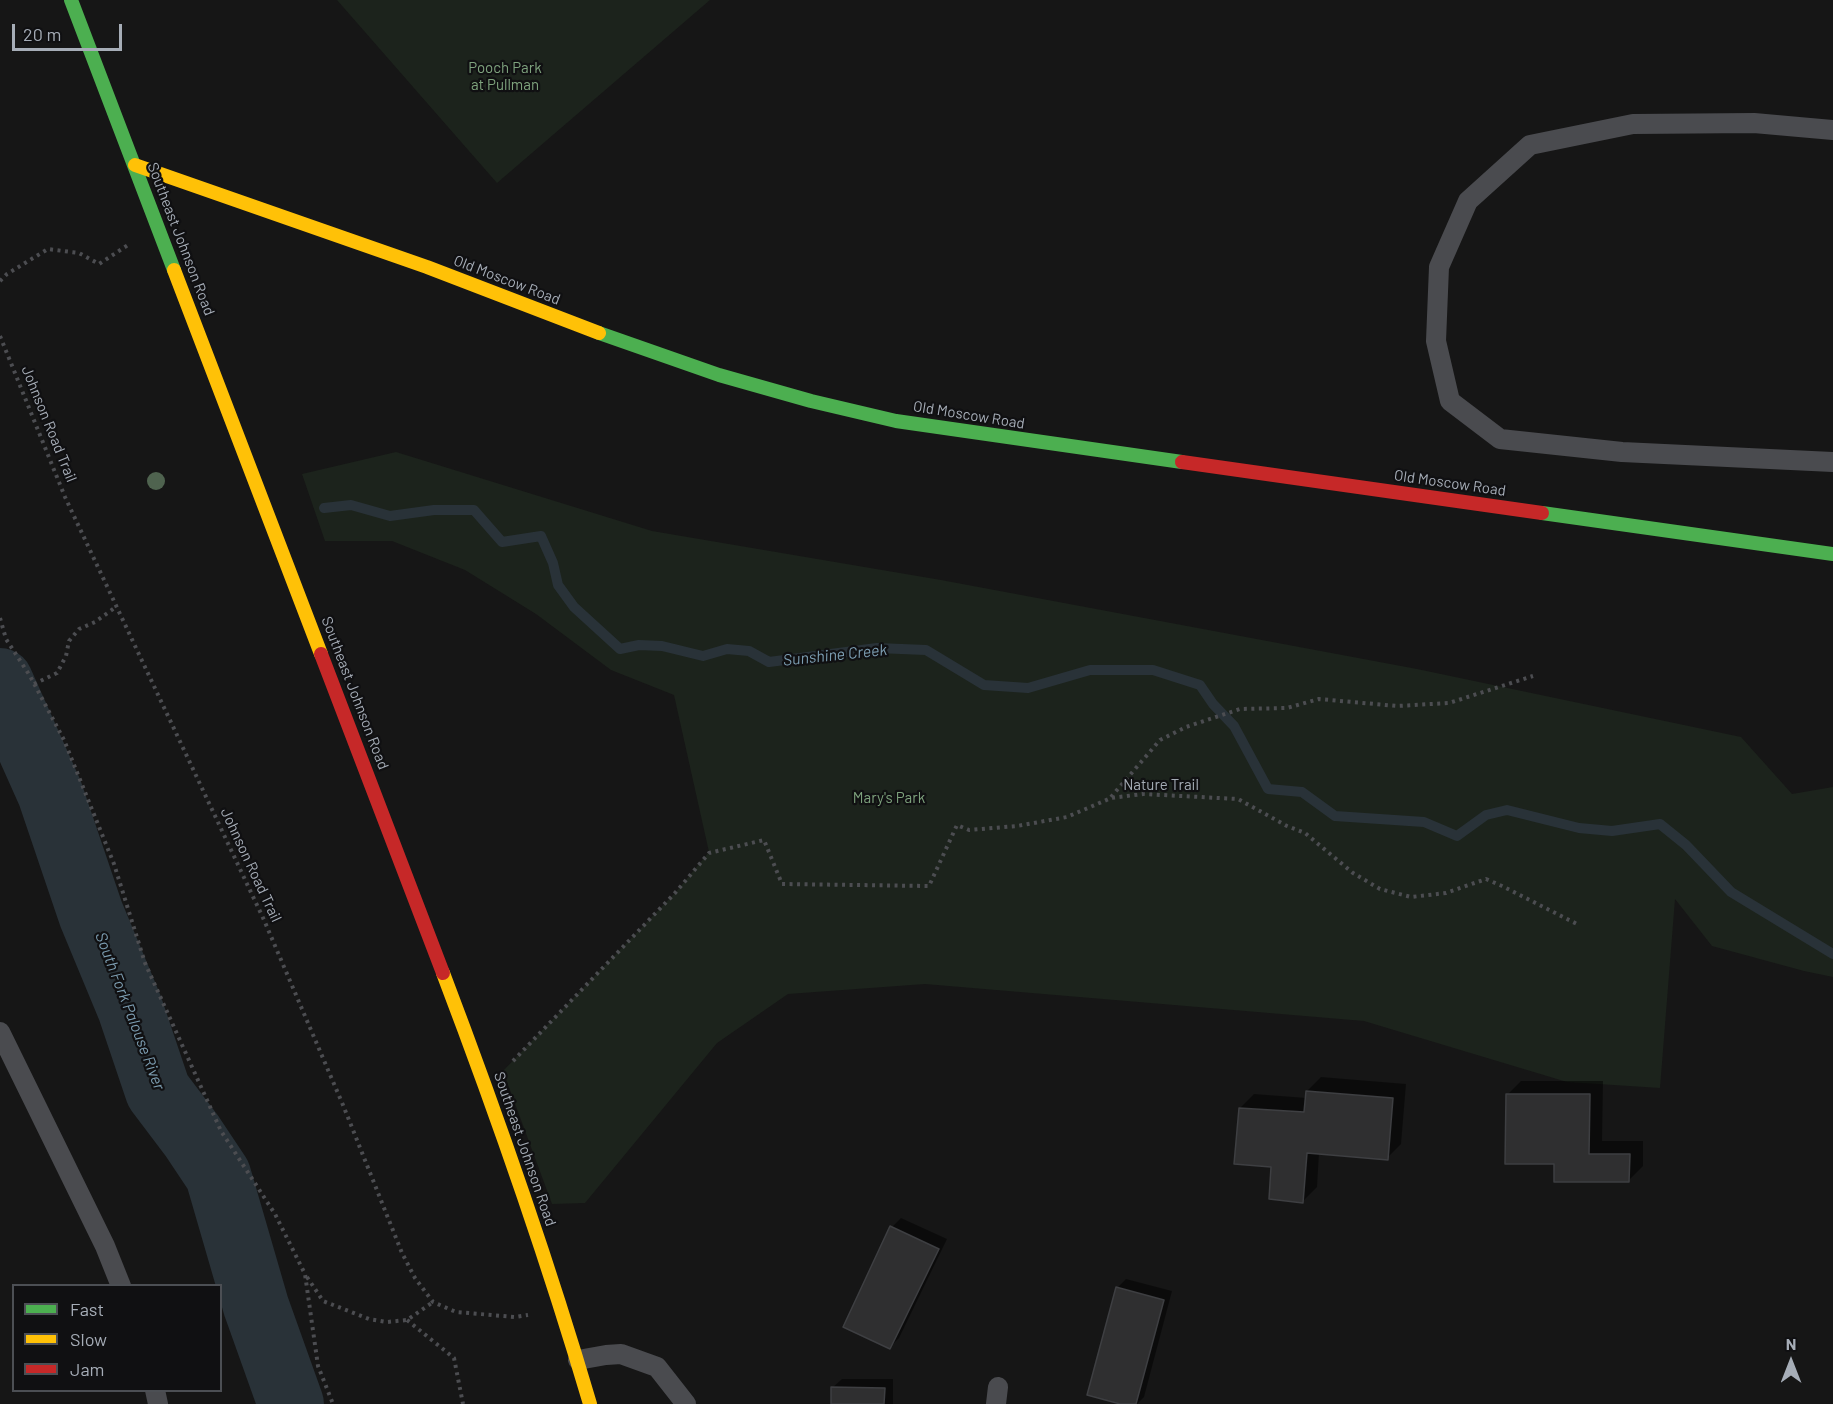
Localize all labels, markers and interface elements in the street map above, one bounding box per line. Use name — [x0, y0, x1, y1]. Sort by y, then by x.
scale bar — [15, 12, 124, 50]
text: 20 m — [23, 23, 61, 45]
park label: Pooch Park at Pullman — [468, 59, 542, 94]
street label: Southeast Johnson Road — [144, 160, 218, 318]
street label: Old Moscow Road — [451, 251, 563, 309]
street label: Johnson Road Trail — [17, 363, 81, 485]
street label: Old Moscow Road — [912, 397, 1026, 433]
street label: Old Moscow Road — [1393, 466, 1507, 500]
street label: Southeast Johnson Road — [318, 614, 392, 772]
water label: Sunshine Creek — [782, 640, 888, 670]
street label: Nature Trail — [1123, 776, 1199, 794]
park label: Mary's Park — [853, 789, 925, 807]
street label: Johnson Road Trail — [217, 805, 285, 925]
water label: South Fork Palouse River — [91, 929, 169, 1093]
street label: Southeast Johnson Road — [490, 1069, 560, 1229]
legend — [12, 1284, 222, 1392]
text: Fast — [70, 1298, 104, 1320]
text: Slow — [70, 1328, 107, 1350]
north arrow — [1761, 1332, 1821, 1392]
text: N — [1786, 1334, 1796, 1353]
text: Jam — [70, 1358, 104, 1380]

